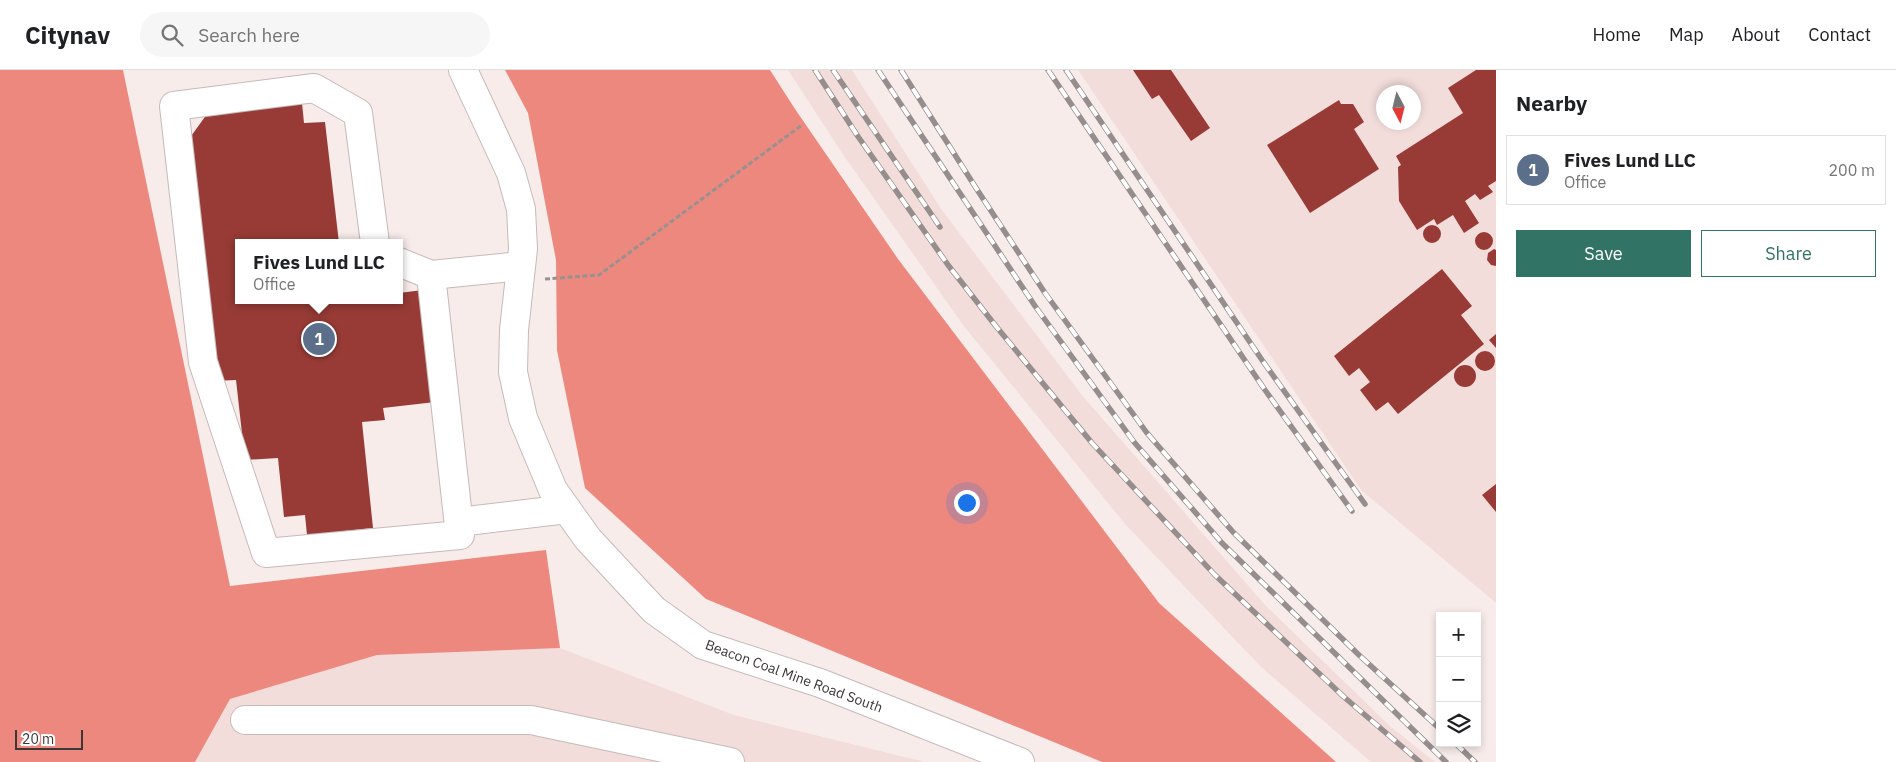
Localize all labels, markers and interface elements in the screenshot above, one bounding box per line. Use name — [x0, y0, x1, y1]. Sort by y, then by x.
search box — [140, 12, 490, 57]
text: Citynav — [25, 19, 110, 51]
icon: search — [158, 21, 186, 49]
text: Search here — [198, 23, 300, 47]
text: Home — [1593, 23, 1641, 46]
text: Map — [1669, 23, 1704, 46]
text: About — [1732, 23, 1780, 46]
text: Contact — [1808, 23, 1871, 46]
north arrow — [1376, 85, 1421, 130]
text: Nearby — [1516, 89, 1587, 117]
text: Fives Lund LLC — [1564, 148, 1696, 172]
text: 1 — [1528, 160, 1538, 180]
text: 200 m — [1828, 160, 1875, 180]
text: Office — [1564, 172, 1606, 192]
button: Save — [1516, 230, 1691, 277]
button: Share — [1701, 230, 1876, 277]
popup — [235, 239, 403, 304]
text: Fives Lund LLC — [253, 250, 385, 274]
text: Office — [253, 274, 295, 294]
pin: 1 — [303, 320, 335, 358]
your location — [954, 490, 980, 516]
map controls — [1436, 612, 1481, 747]
button: + — [1436, 612, 1481, 657]
street label: Beacon Coal Mine Road South — [703, 635, 885, 717]
button: − — [1436, 657, 1481, 702]
button: layers — [1436, 702, 1481, 747]
scale bar — [15, 727, 82, 750]
text: 20 m — [22, 730, 54, 748]

